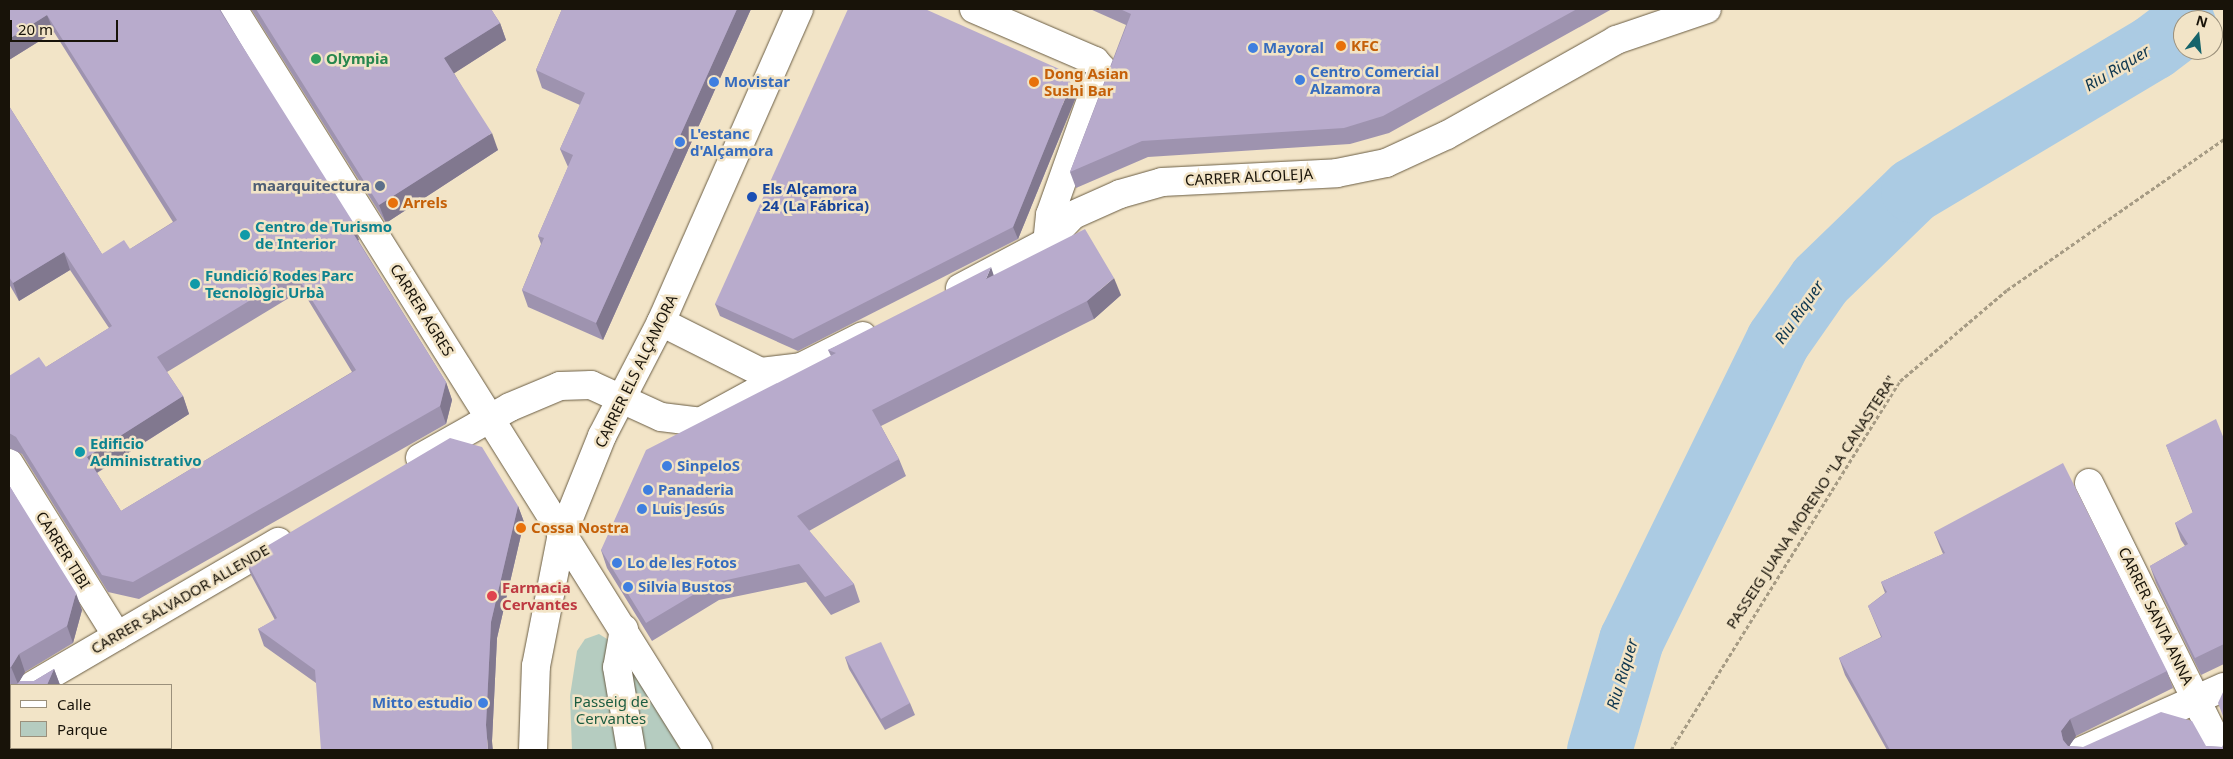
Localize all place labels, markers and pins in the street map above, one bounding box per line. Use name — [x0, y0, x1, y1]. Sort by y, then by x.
place label: KFC — [1351, 37, 1379, 55]
place label: Mayoral — [1263, 39, 1324, 57]
marker: KFC — [1335, 40, 1347, 52]
marker: Mayoral — [1247, 42, 1259, 54]
place label: Olympia — [326, 50, 388, 68]
marker: Olympia — [310, 53, 322, 65]
place label: Centro Comercial Alzamora — [1310, 62, 1439, 97]
place label: Dong Asian Sushi Bar — [1044, 64, 1129, 99]
place label: Movistar — [724, 73, 790, 91]
marker: Centro Comercial Alzamora — [1294, 74, 1306, 86]
marker: Movistar — [708, 76, 720, 88]
marker: Dong Asian Sushi Bar — [1028, 76, 1040, 88]
place label: L'estanc d'Alçamora — [690, 124, 773, 159]
marker: L'estanc d'Alçamora — [674, 136, 686, 148]
place label: maarquitectura — [252, 177, 370, 195]
place label: Els Alçamora 24 (La Fábrica) — [762, 179, 869, 214]
marker: maarquitectura — [374, 180, 386, 192]
marker: Els Alçamora 24 (La Fábrica) — [746, 191, 758, 203]
place label: Arrels — [403, 194, 447, 212]
marker: Arrels — [387, 197, 399, 209]
place label: Centro de Turismo de Interior — [255, 217, 392, 252]
marker: Centro de Turismo de Interior — [239, 229, 251, 241]
place label: Fundició Rodes Parc Tecnològic Urbà — [205, 266, 354, 301]
marker: Fundició Rodes Parc Tecnològic Urbà — [189, 278, 201, 290]
place label: Edificio Administrativo — [90, 434, 202, 469]
marker: Edificio Administrativo — [74, 446, 86, 458]
place label: SinpeloS — [677, 457, 740, 475]
marker: SinpeloS — [661, 460, 673, 472]
place label: Panaderia — [658, 481, 734, 499]
marker: Panaderia — [642, 484, 654, 496]
place label: Luis Jesús — [652, 500, 725, 518]
marker: Luis Jesús — [636, 503, 648, 515]
place label: Cossa Nostra — [531, 519, 629, 537]
marker: Cossa Nostra — [515, 522, 527, 534]
place label: Lo de les Fotos — [627, 554, 737, 572]
marker: Lo de les Fotos — [611, 557, 623, 569]
place label: Farmacia Cervantes — [502, 578, 578, 613]
place label: Silvia Bustos — [638, 578, 732, 596]
marker: Silvia Bustos — [622, 581, 634, 593]
marker: Farmacia Cervantes — [486, 590, 498, 602]
place label: Mitto estudio — [372, 694, 473, 712]
marker: Mitto estudio — [477, 697, 489, 709]

